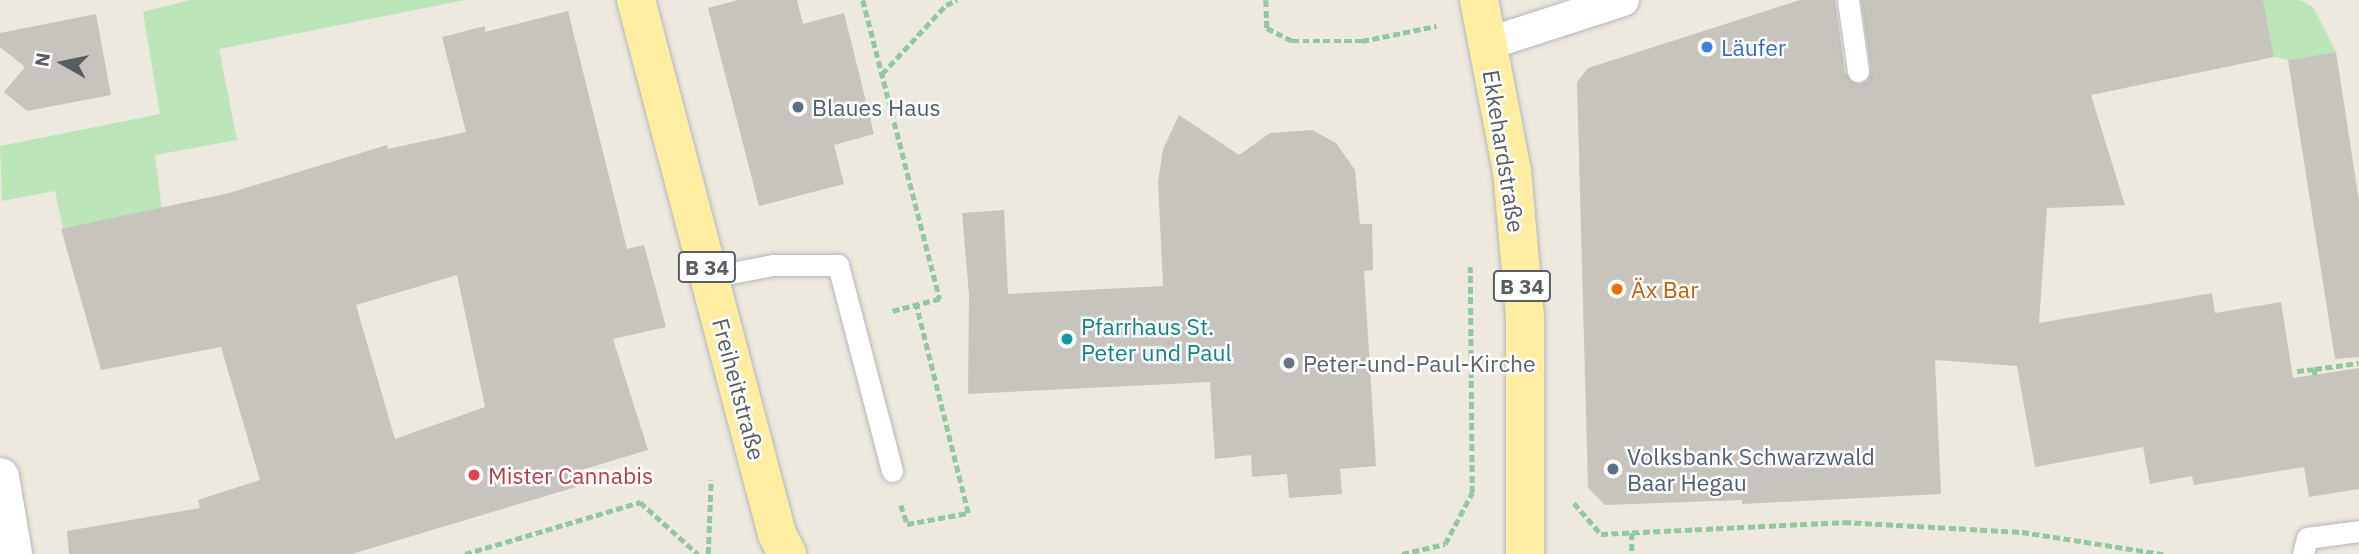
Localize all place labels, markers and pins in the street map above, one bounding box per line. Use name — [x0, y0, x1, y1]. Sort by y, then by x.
place label: Läufer — [1721, 33, 1786, 61]
marker: Läufer — [1699, 39, 1715, 55]
place label: Blaues Haus — [812, 93, 941, 121]
marker: Blaues Haus — [790, 99, 806, 115]
place label: Äx Bar — [1631, 275, 1699, 303]
marker: Äx Bar — [1609, 281, 1625, 297]
place label: Pfarrhaus St. Peter und Paul — [1081, 312, 1232, 366]
marker: Pfarrhaus St. Peter und Paul — [1059, 331, 1075, 347]
place label: Peter-und-Paul-Kirche — [1303, 349, 1536, 377]
marker: Peter-und-Paul-Kirche — [1281, 355, 1297, 371]
place label: Volksbank Schwarzwald Baar Hegau — [1627, 442, 1875, 496]
place label: Mister Cannabis — [488, 461, 653, 489]
marker: Volksbank Schwarzwald Baar Hegau — [1605, 461, 1621, 477]
marker: Mister Cannabis — [466, 467, 482, 483]

